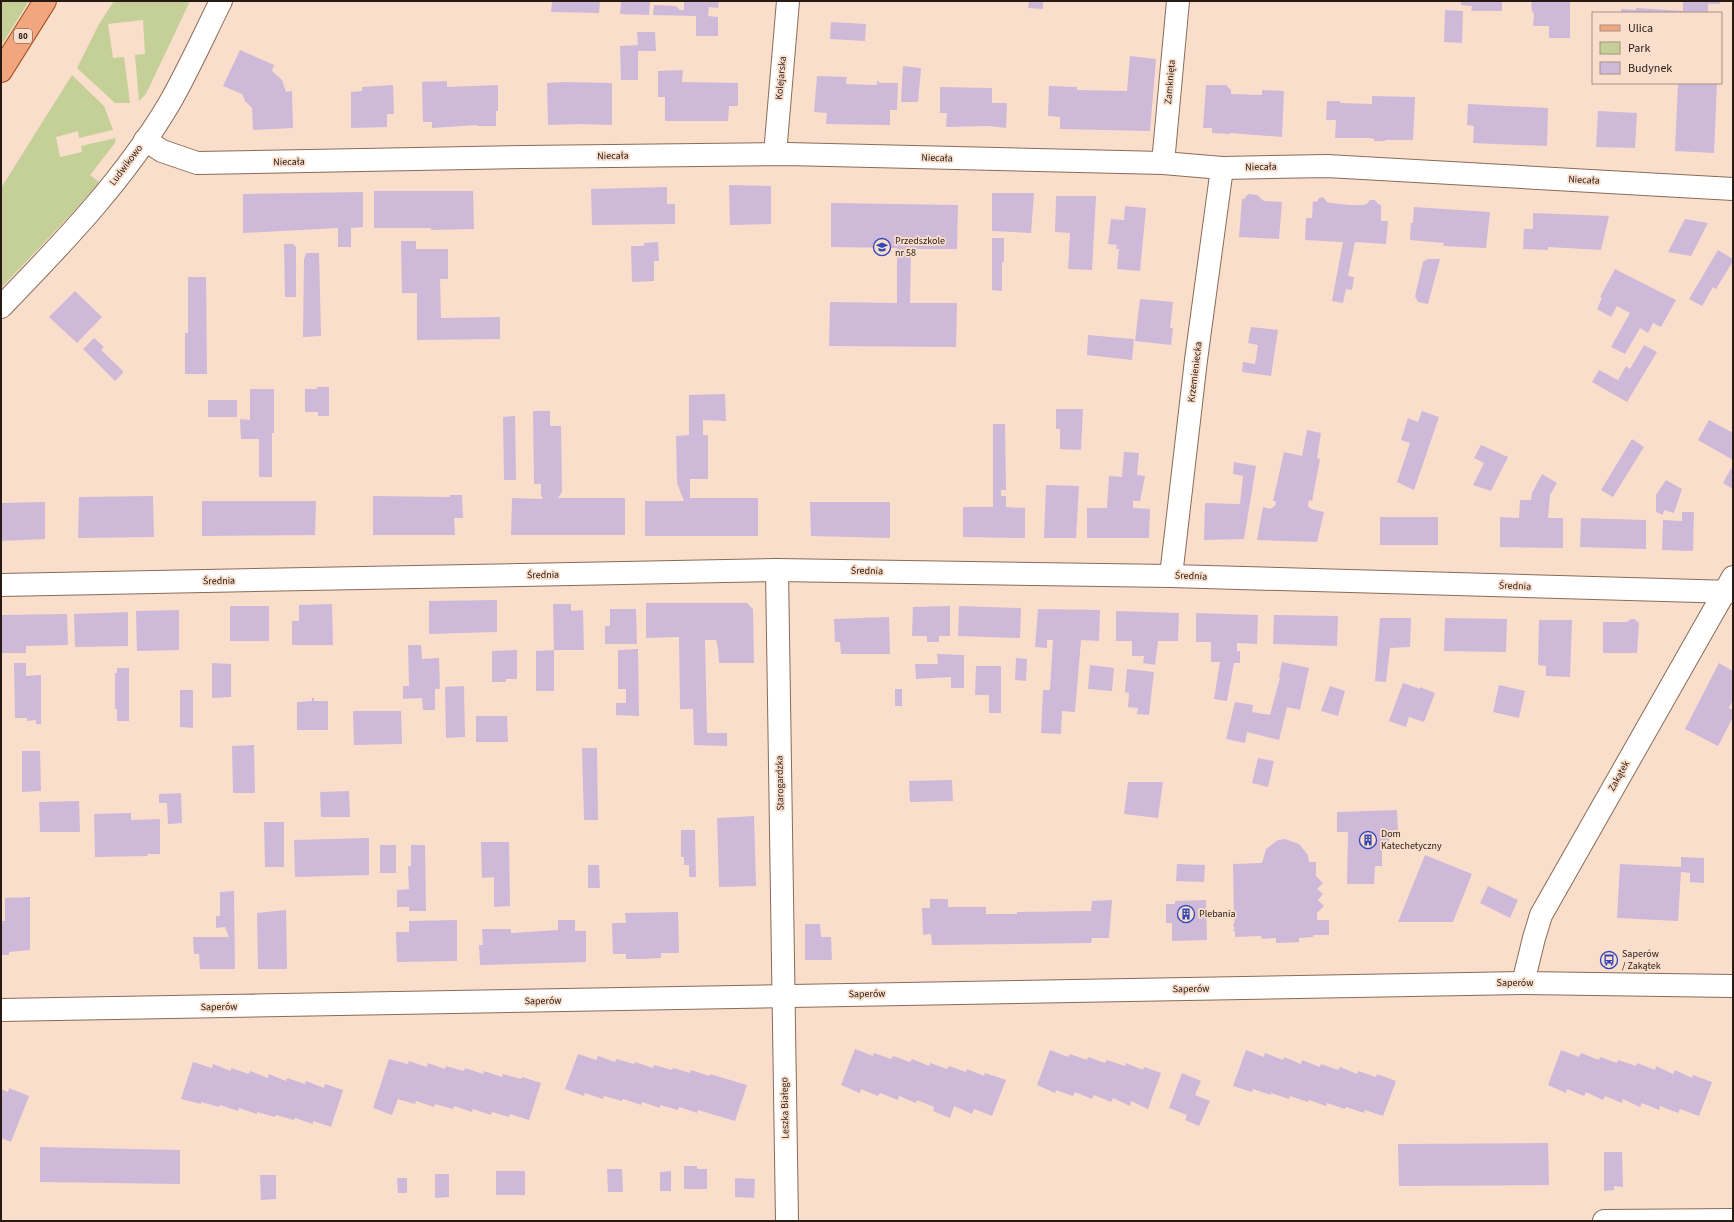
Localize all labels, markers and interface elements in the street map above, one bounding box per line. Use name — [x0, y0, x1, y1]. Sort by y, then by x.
legend — [1592, 12, 1722, 84]
text: Ulica — [1628, 20, 1653, 37]
road number: 80 — [14, 29, 32, 43]
text: Park — [1628, 40, 1650, 57]
street label: Kolejarska — [772, 56, 790, 100]
street label: Zamknięta — [1161, 59, 1179, 105]
text: Budynek — [1628, 60, 1672, 77]
street label: Ludwikowo — [106, 142, 146, 188]
street label: Niecała — [597, 149, 629, 163]
street label: Niecała — [921, 150, 953, 166]
street label: Niecała — [273, 155, 305, 169]
street label: Niecała — [1245, 160, 1277, 174]
street label: Niecała — [1568, 172, 1600, 188]
place label: Przedszkole nr 58 — [895, 234, 945, 260]
school or university icon: Przedszkole nr 58 — [872, 237, 892, 257]
street label: Krzemieniecka — [1184, 341, 1206, 403]
street label: Średnia — [851, 564, 883, 578]
street label: Średnia — [527, 568, 559, 582]
street label: Średnia — [1175, 568, 1207, 584]
street label: Średnia — [203, 574, 235, 588]
street label: Średnia — [1499, 578, 1531, 594]
street label: Starogardzka — [773, 755, 787, 811]
street label: Zakątek — [1605, 758, 1633, 794]
place label: Dom Katechetyczny — [1381, 827, 1442, 853]
building icon: Dom Katechetyczny — [1358, 830, 1378, 850]
building icon: Plebania — [1176, 904, 1196, 924]
place label: Plebania — [1199, 907, 1236, 921]
place label: Saperów / Zakątek — [1622, 947, 1661, 973]
bus stop icon: Saperów / Zakątek — [1599, 950, 1619, 970]
street label: Saperów — [1497, 976, 1533, 990]
street label: Saperów — [1172, 982, 1210, 996]
street label: Saperów — [848, 987, 886, 1001]
street label: Saperów — [524, 994, 562, 1008]
street label: Saperów — [200, 1000, 238, 1014]
street label: Leszka Białego — [777, 1077, 793, 1139]

